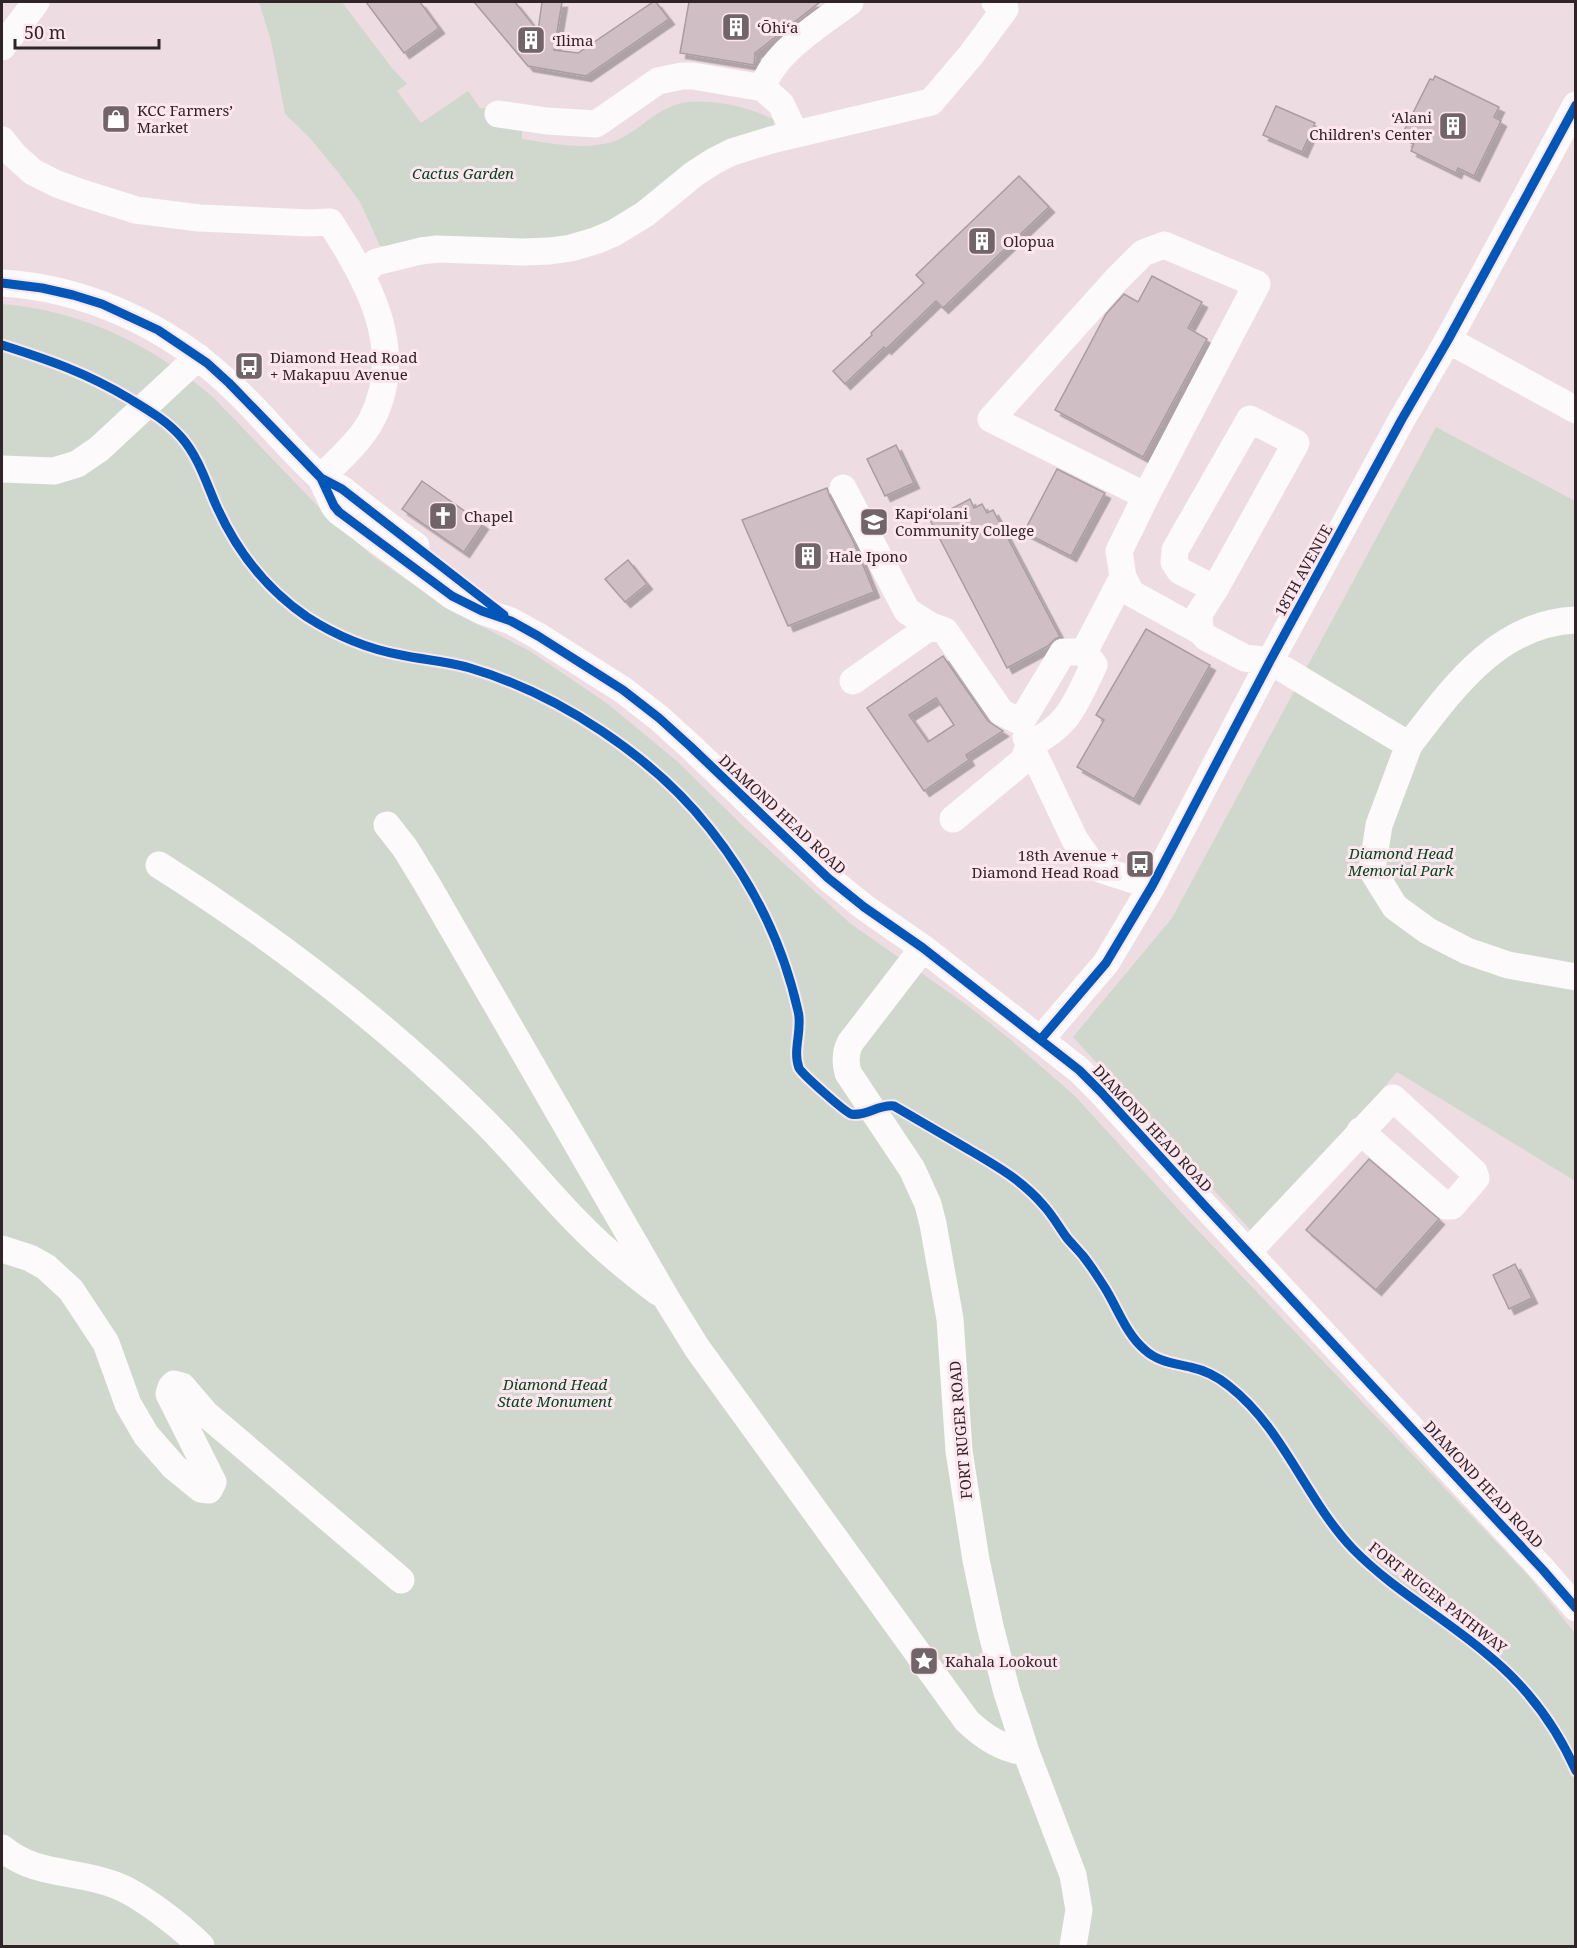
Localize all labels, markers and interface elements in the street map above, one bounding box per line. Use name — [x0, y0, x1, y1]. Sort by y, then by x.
building icon: ‘Ōhi‘a — [720, 11, 752, 43]
scale bar — [15, 12, 159, 50]
place label: ‘Ōhi‘a — [757, 17, 798, 37]
text: 50 m — [24, 20, 66, 44]
building icon: ʻIlima — [515, 24, 547, 56]
place label: ʻIlima — [552, 30, 593, 50]
place label: KCC Farmers’ Market — [137, 100, 233, 137]
shop icon: KCC Farmers’ Market — [100, 103, 132, 135]
place label: ‘Alani Children's Center — [1309, 107, 1432, 144]
building icon: ‘Alani Children's Center — [1437, 110, 1469, 142]
park label: Cactus Garden — [412, 163, 514, 183]
building icon: Olopua — [966, 225, 998, 257]
place label: Olopua — [1003, 231, 1055, 251]
place label: Diamond Head Road + Makapuu Avenue — [270, 347, 417, 384]
bus stop icon: Diamond Head Road + Makapuu Avenue — [233, 350, 265, 382]
church icon: Chapel — [427, 500, 459, 532]
place label: Kapi‘olani Community College — [895, 503, 1034, 540]
place label: Chapel — [464, 506, 513, 526]
school or university icon: Kapi‘olani Community College — [858, 506, 890, 538]
street label: 18TH AVENUE — [1269, 520, 1337, 620]
building icon: Hale Ipono — [792, 540, 824, 572]
place label: Hale Ipono — [829, 546, 908, 566]
street label: DIAMOND HEAD ROAD — [715, 750, 851, 878]
park label: Diamond Head Memorial Park — [1347, 843, 1454, 880]
place label: 18th Avenue + Diamond Head Road — [972, 845, 1119, 882]
bus stop icon: 18th Avenue + Diamond Head Road — [1124, 848, 1156, 880]
street label: DIAMOND HEAD ROAD — [1089, 1060, 1217, 1196]
street label: FORT RUGER ROAD — [944, 1360, 976, 1500]
park label: Diamond Head State Monument — [497, 1374, 613, 1411]
street label: DIAMOND HEAD ROAD — [1420, 1416, 1548, 1552]
street label: FORT RUGER PATHWAY — [1365, 1537, 1511, 1657]
place icon: Kahala Lookout — [908, 1645, 940, 1677]
place label: Kahala Lookout — [945, 1651, 1058, 1671]

